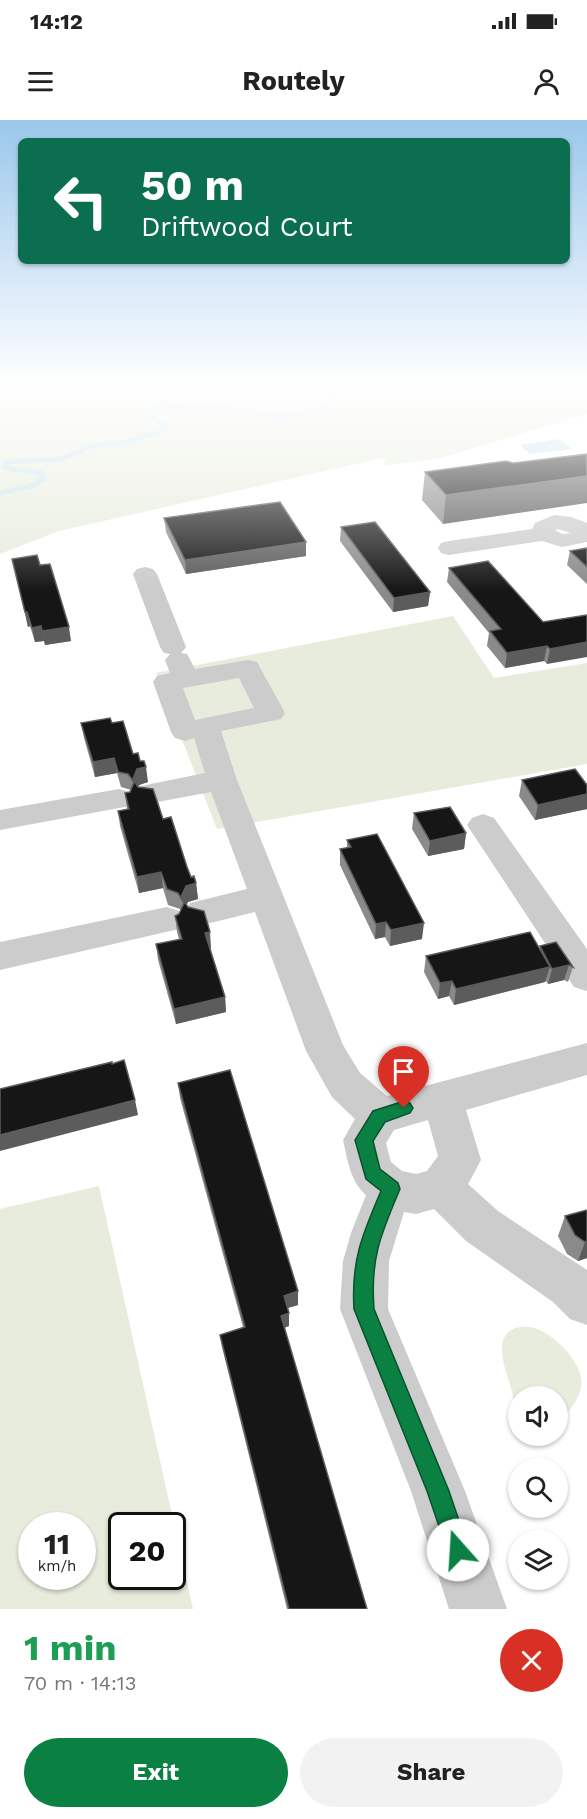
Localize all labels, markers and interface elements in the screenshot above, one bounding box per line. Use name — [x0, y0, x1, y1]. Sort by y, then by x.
text: 14:12 — [30, 9, 83, 34]
icon: menu — [24, 65, 57, 98]
text: Routely — [242, 65, 345, 97]
icon: person — [530, 65, 563, 98]
text: 50 m — [141, 161, 244, 210]
icon: left — [42, 162, 120, 240]
text: Driftwood Court — [141, 211, 353, 243]
pin — [378, 1046, 429, 1108]
icon: arrive — [387, 1055, 420, 1088]
map controls — [508, 1386, 568, 1590]
button: sound — [508, 1386, 568, 1446]
button: search — [508, 1458, 568, 1518]
speed limit sign: 20 — [108, 1512, 186, 1590]
position arrow — [426, 1518, 490, 1582]
text: 11 — [44, 1526, 70, 1561]
button: layers — [508, 1530, 568, 1590]
text: km/h — [38, 1557, 76, 1575]
text: 1 min — [24, 1627, 116, 1669]
button: close — [500, 1629, 563, 1692]
text: 70 m · 14:13 — [24, 1671, 136, 1695]
button: Exit — [24, 1738, 288, 1807]
button: Share — [300, 1738, 563, 1807]

